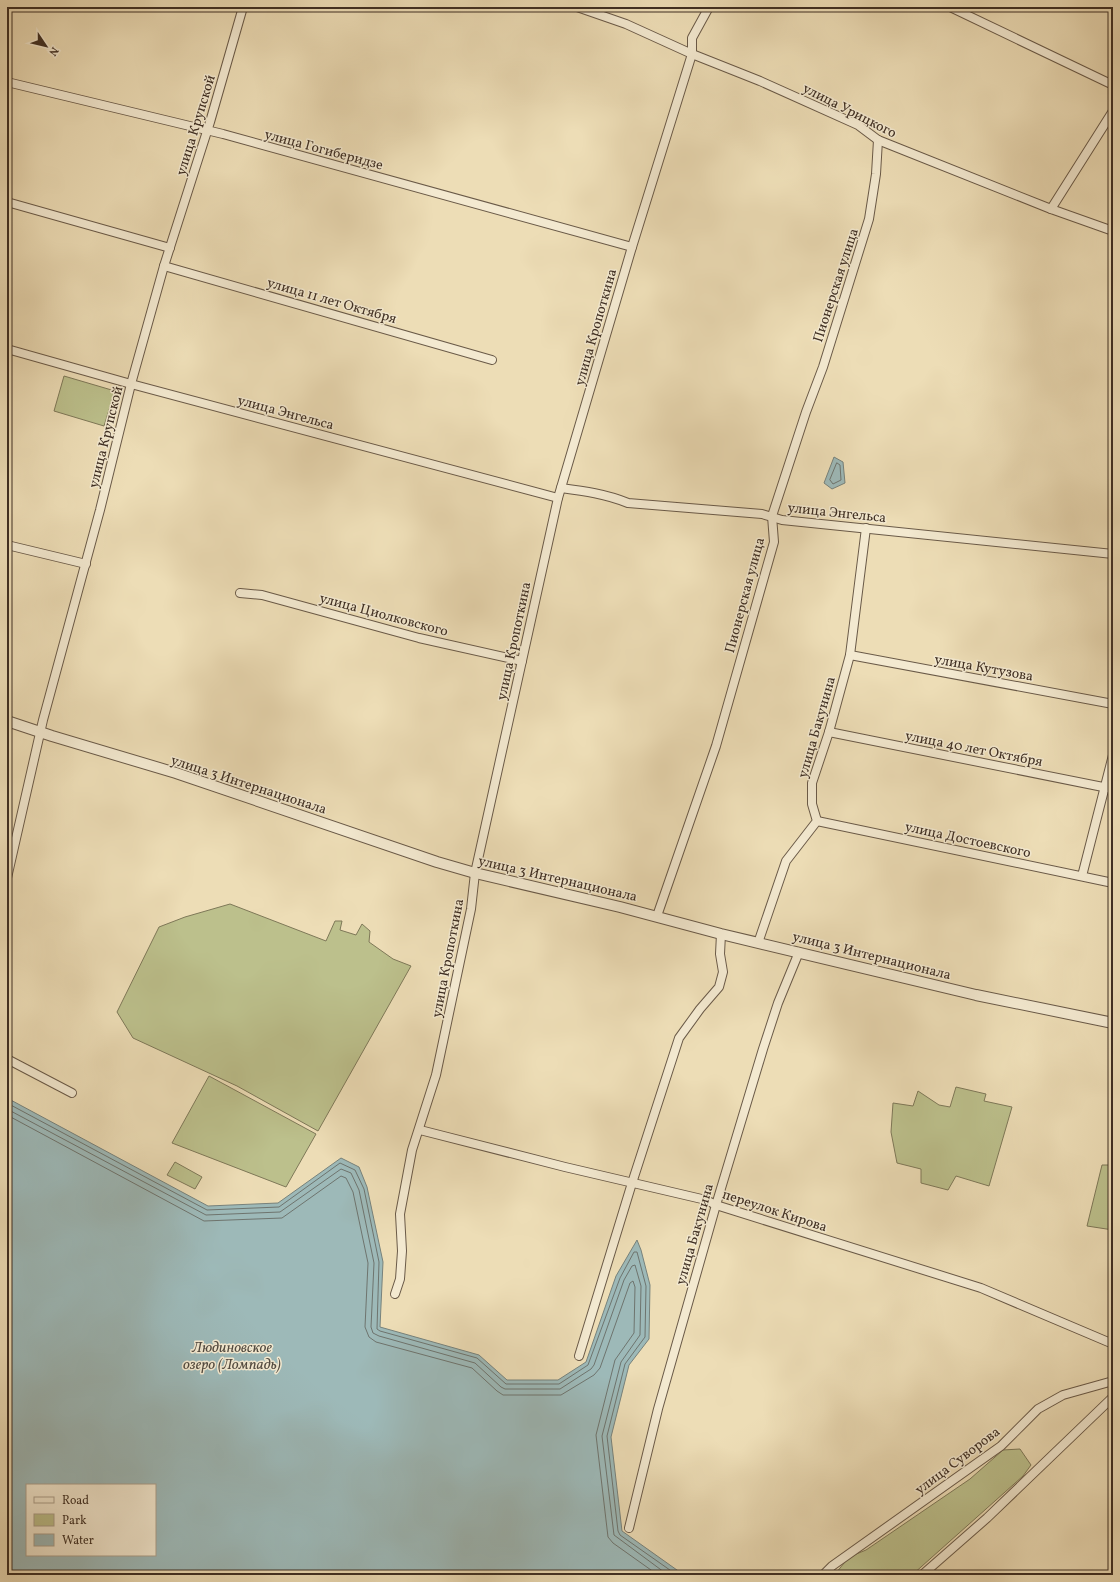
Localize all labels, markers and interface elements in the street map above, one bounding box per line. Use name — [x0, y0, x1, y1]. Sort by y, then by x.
north arrow — [26, 26, 66, 66]
text: N — [45, 43, 61, 58]
street label: улица Крупской — [172, 72, 221, 178]
street label: улица Урицкого — [799, 79, 900, 143]
street label: улица Гогиберидзе — [262, 125, 385, 175]
street label: Пионерская улица — [809, 226, 864, 345]
street label: улица Кропоткина — [571, 267, 622, 388]
street label: улица 11 лет Октября — [265, 274, 399, 329]
street label: улица Крупской — [85, 384, 128, 490]
street label: улица Энгельса — [235, 391, 336, 435]
street label: улица Энгельса — [787, 499, 887, 528]
street label: Пионерская улица — [721, 535, 770, 655]
street label: улица Кропоткина — [493, 580, 536, 702]
street label: улица Циолковского — [317, 589, 450, 642]
street label: улица Кутузова — [933, 650, 1035, 687]
street label: улица Бакунина — [794, 674, 841, 780]
street label: улица 40 лет Октября — [903, 727, 1044, 772]
street label: улица 3 Интернационала — [168, 751, 329, 820]
street label: улица Достоевского — [903, 818, 1032, 863]
street label: улица 3 Интернационала — [476, 852, 639, 907]
street label: улица Кропоткина — [428, 897, 469, 1019]
street label: улица 3 Интернационала — [790, 928, 953, 985]
street label: улица Бакунина — [672, 1181, 719, 1287]
street label: переулок Кирова — [720, 1185, 830, 1237]
water label: Людиновское озеро (Ломпадь) — [183, 1338, 281, 1376]
street label: улица Суворова — [911, 1423, 1004, 1499]
legend — [26, 1484, 156, 1556]
text: Road — [62, 1493, 89, 1509]
text: Park — [62, 1513, 87, 1529]
text: Water — [62, 1533, 94, 1549]

